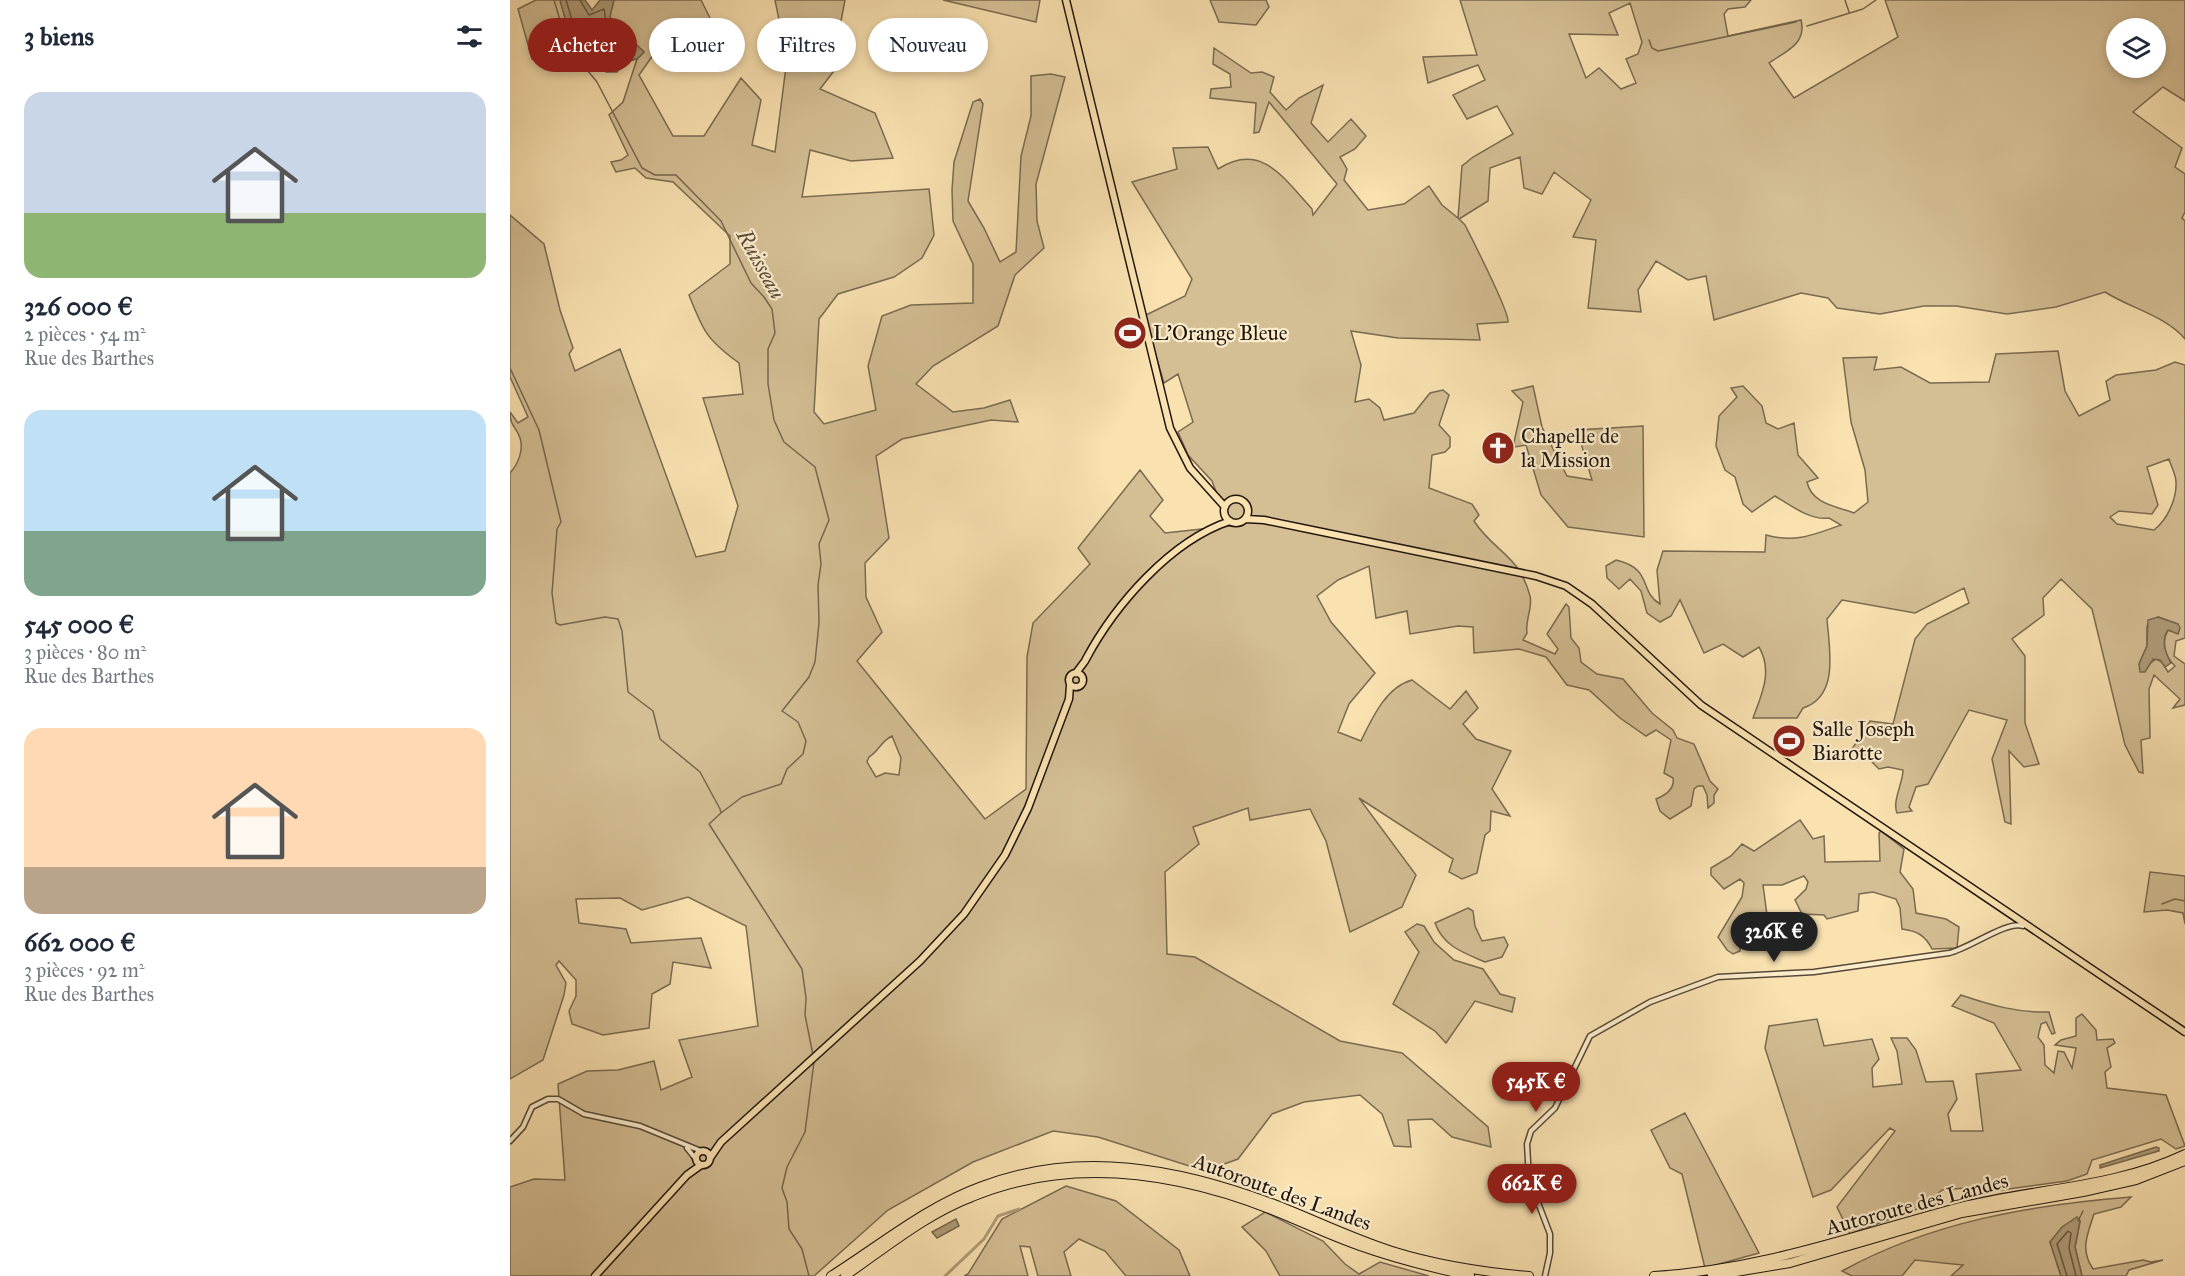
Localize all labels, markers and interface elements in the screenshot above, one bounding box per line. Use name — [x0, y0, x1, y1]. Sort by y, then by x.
chip: Acheter — [528, 18, 637, 72]
chip: Louer — [649, 18, 745, 72]
chip: Filtres — [757, 18, 856, 72]
chip: Nouveau — [868, 18, 988, 72]
map controls — [2106, 18, 2166, 78]
button: layers — [2106, 18, 2166, 78]
text: 3 biens — [24, 20, 94, 52]
icon: filters — [453, 20, 486, 53]
icon: home — [201, 131, 309, 239]
water label: Ruisseau — [730, 223, 791, 304]
text: 326 000 € — [24, 290, 133, 322]
sports icon: L'Orange Bleue — [1112, 315, 1148, 351]
place label: L'Orange Bleue — [1153, 320, 1288, 346]
text: 2 pièces · 54 m² — [24, 322, 146, 346]
text: Rue des Barthes — [24, 346, 154, 370]
place label: Chapelle de la Mission — [1521, 423, 1619, 473]
church icon: Chapelle de la Mission — [1480, 430, 1516, 466]
icon: home — [201, 449, 309, 557]
text: 545 000 € — [24, 608, 134, 640]
text: 3 pièces · 80 m² — [24, 640, 146, 664]
text: Rue des Barthes — [24, 664, 154, 688]
place label: Salle Joseph Biarotte — [1812, 716, 1915, 766]
sports icon: Salle Joseph Biarotte — [1771, 723, 1807, 759]
icon: home — [201, 767, 309, 875]
pin: 326K € — [1725, 912, 1823, 963]
text: 326K € — [1745, 919, 1803, 943]
text: 662 000 € — [24, 926, 136, 958]
text: 3 pièces · 92 m² — [24, 958, 145, 982]
text: Rue des Barthes — [24, 982, 154, 1006]
pin: 545K € — [1487, 1062, 1585, 1113]
text: 545K € — [1506, 1069, 1566, 1093]
street label: Autoroute des Landes — [1188, 1147, 1375, 1236]
pin: 662K € — [1483, 1164, 1581, 1215]
street label: Autoroute des Landes — [1822, 1167, 2011, 1241]
text: 662K € — [1502, 1171, 1563, 1195]

